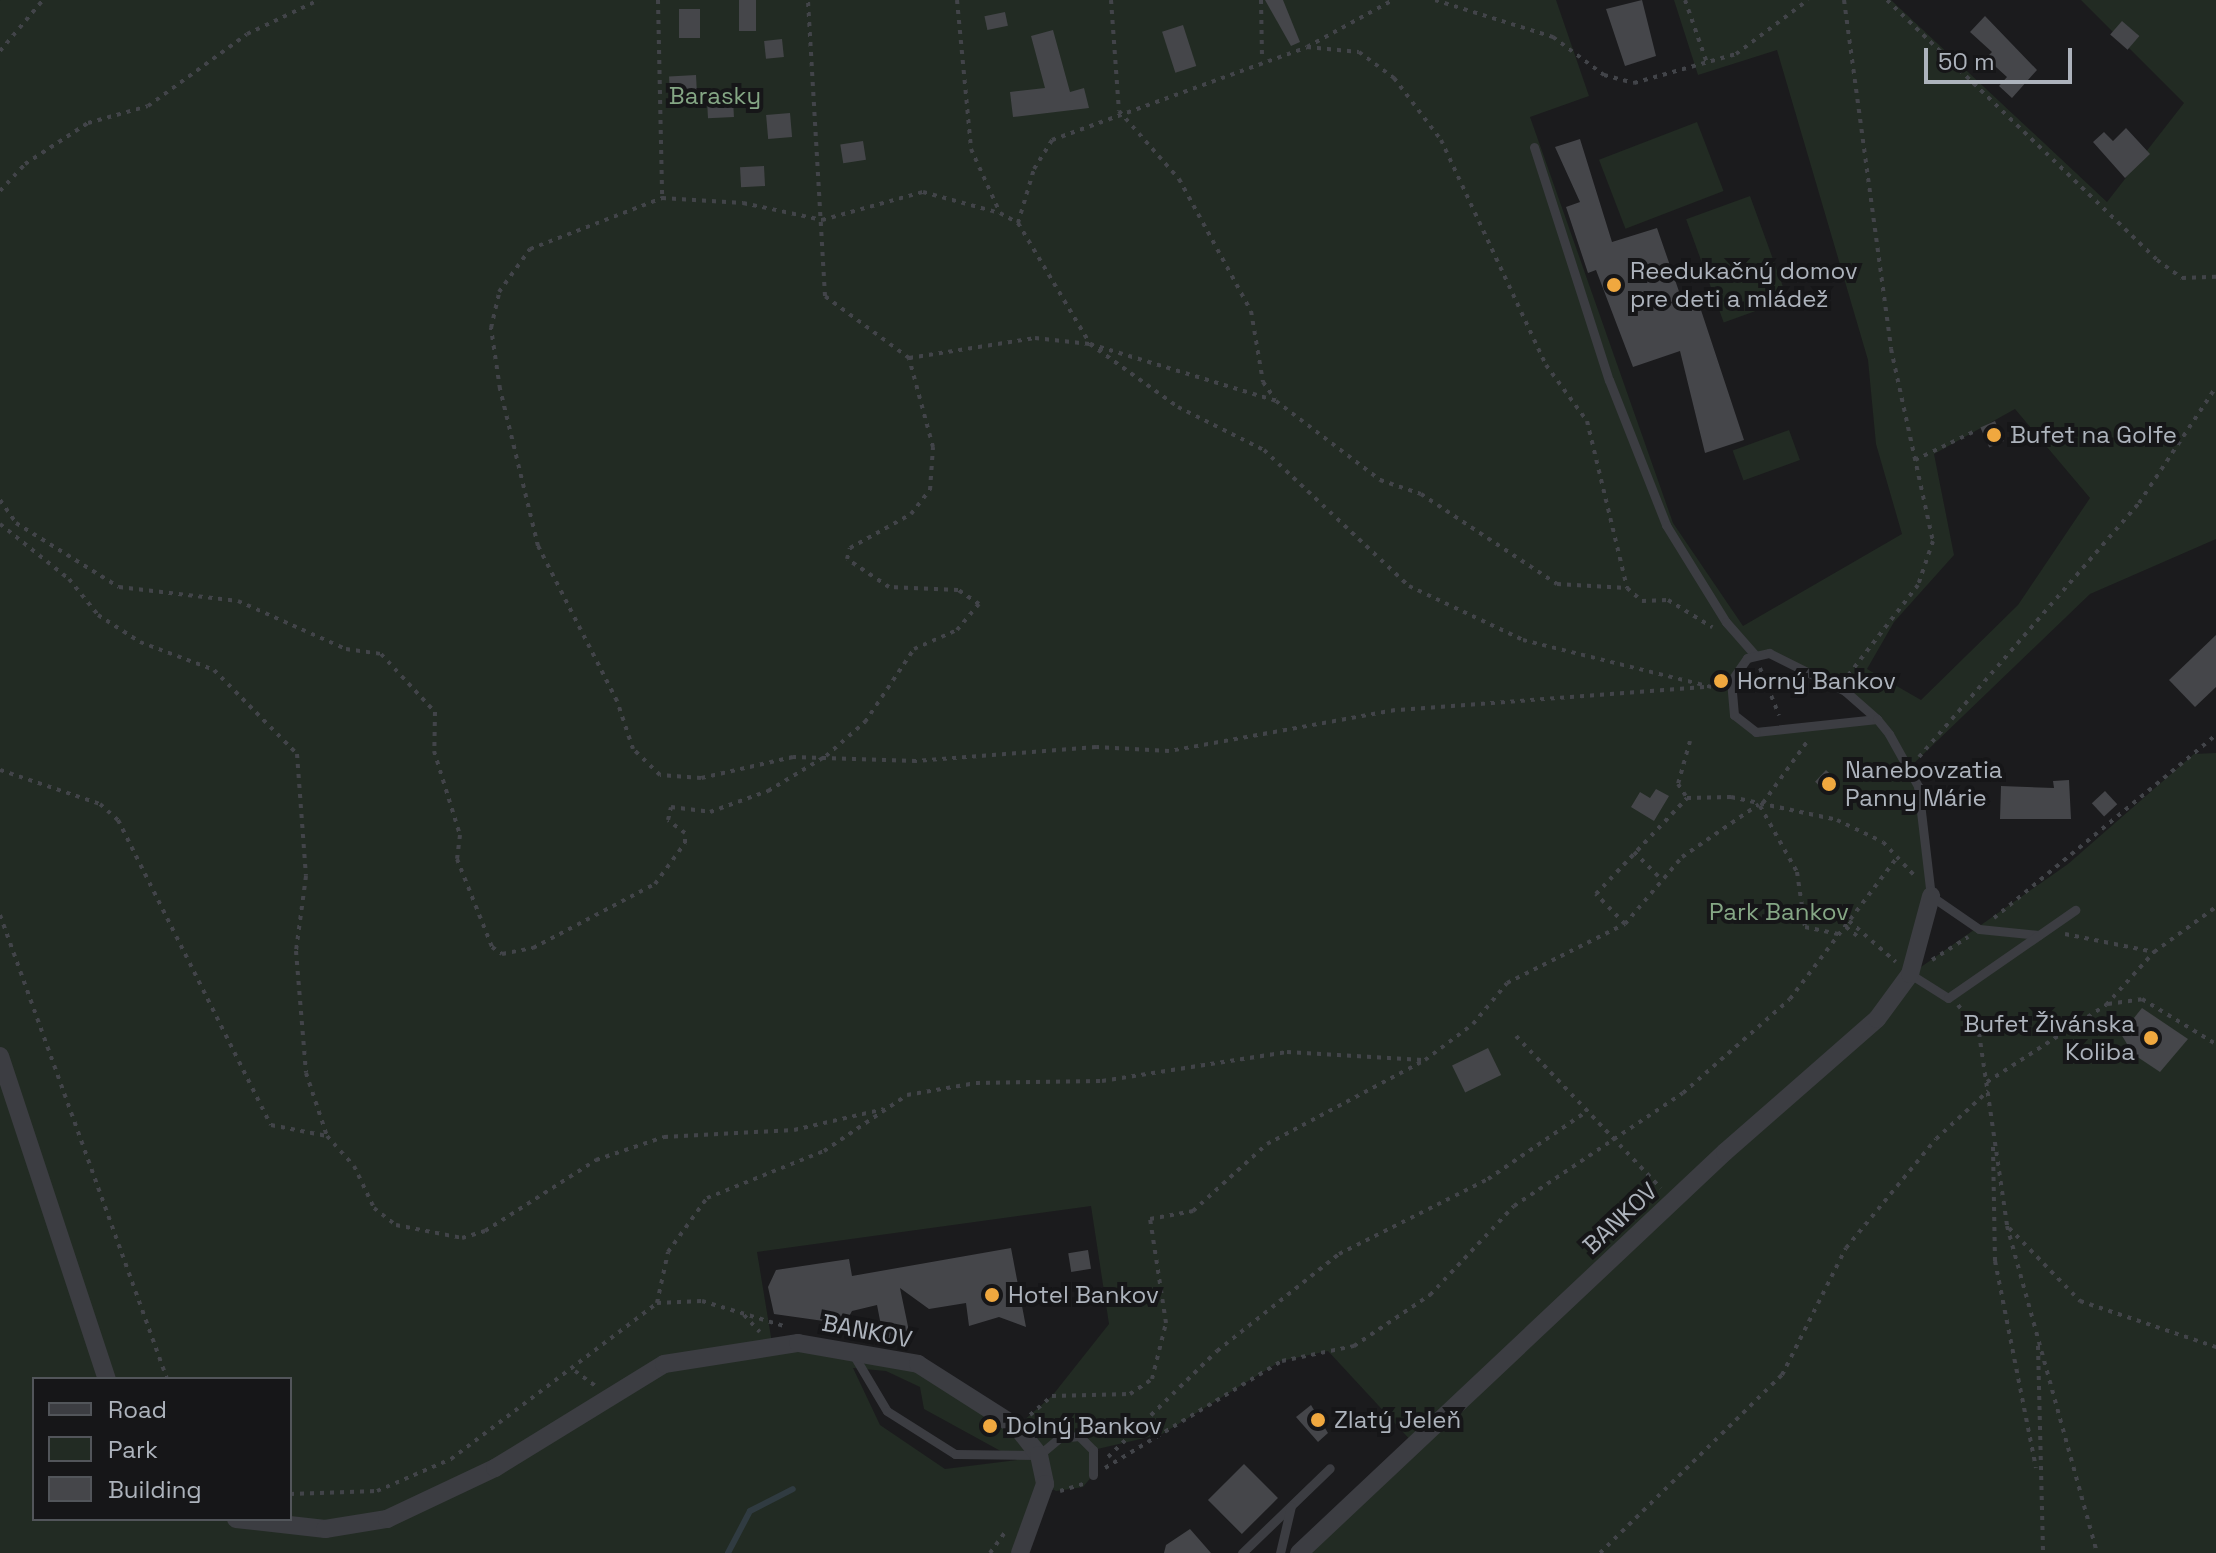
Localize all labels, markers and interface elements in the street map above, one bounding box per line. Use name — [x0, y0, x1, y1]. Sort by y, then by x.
scale bar — [1928, 32, 2076, 82]
text: 50 m — [1938, 46, 1995, 77]
park label: Barasky — [669, 82, 761, 110]
place label: Reedukačný domov pre deti a mládež — [1630, 257, 1858, 313]
marker: Reedukačný domov pre deti a mládež — [1605, 276, 1623, 294]
place label: Bufet na Golfe — [2010, 421, 2177, 449]
marker: Bufet na Golfe — [1985, 426, 2003, 444]
place label: Horný Bankov — [1737, 667, 1896, 695]
marker: Horný Bankov — [1712, 672, 1730, 690]
place label: Nanebovzatia Panny Márie — [1845, 756, 2003, 812]
marker: Nanebovzatia Panny Márie — [1820, 775, 1838, 793]
park label: Park Bankov — [1709, 898, 1849, 926]
place label: Bufet Živánska Koliba — [1964, 1010, 2135, 1066]
marker: Bufet Živánska Koliba — [2142, 1029, 2160, 1047]
street label: BANKOV — [1577, 1176, 1663, 1260]
place label: Hotel Bankov — [1008, 1281, 1159, 1309]
marker: Hotel Bankov — [983, 1286, 1001, 1304]
street label: BANKOV — [819, 1308, 915, 1354]
legend — [32, 1377, 292, 1521]
text: Road — [108, 1394, 167, 1425]
place label: Zlatý Jeleň — [1334, 1406, 1461, 1434]
marker: Zlatý Jeleň — [1309, 1411, 1327, 1429]
place label: Dolný Bankov — [1006, 1412, 1162, 1440]
marker: Dolný Bankov — [981, 1417, 999, 1435]
text: Park — [108, 1434, 158, 1465]
text: Building — [108, 1474, 202, 1505]

